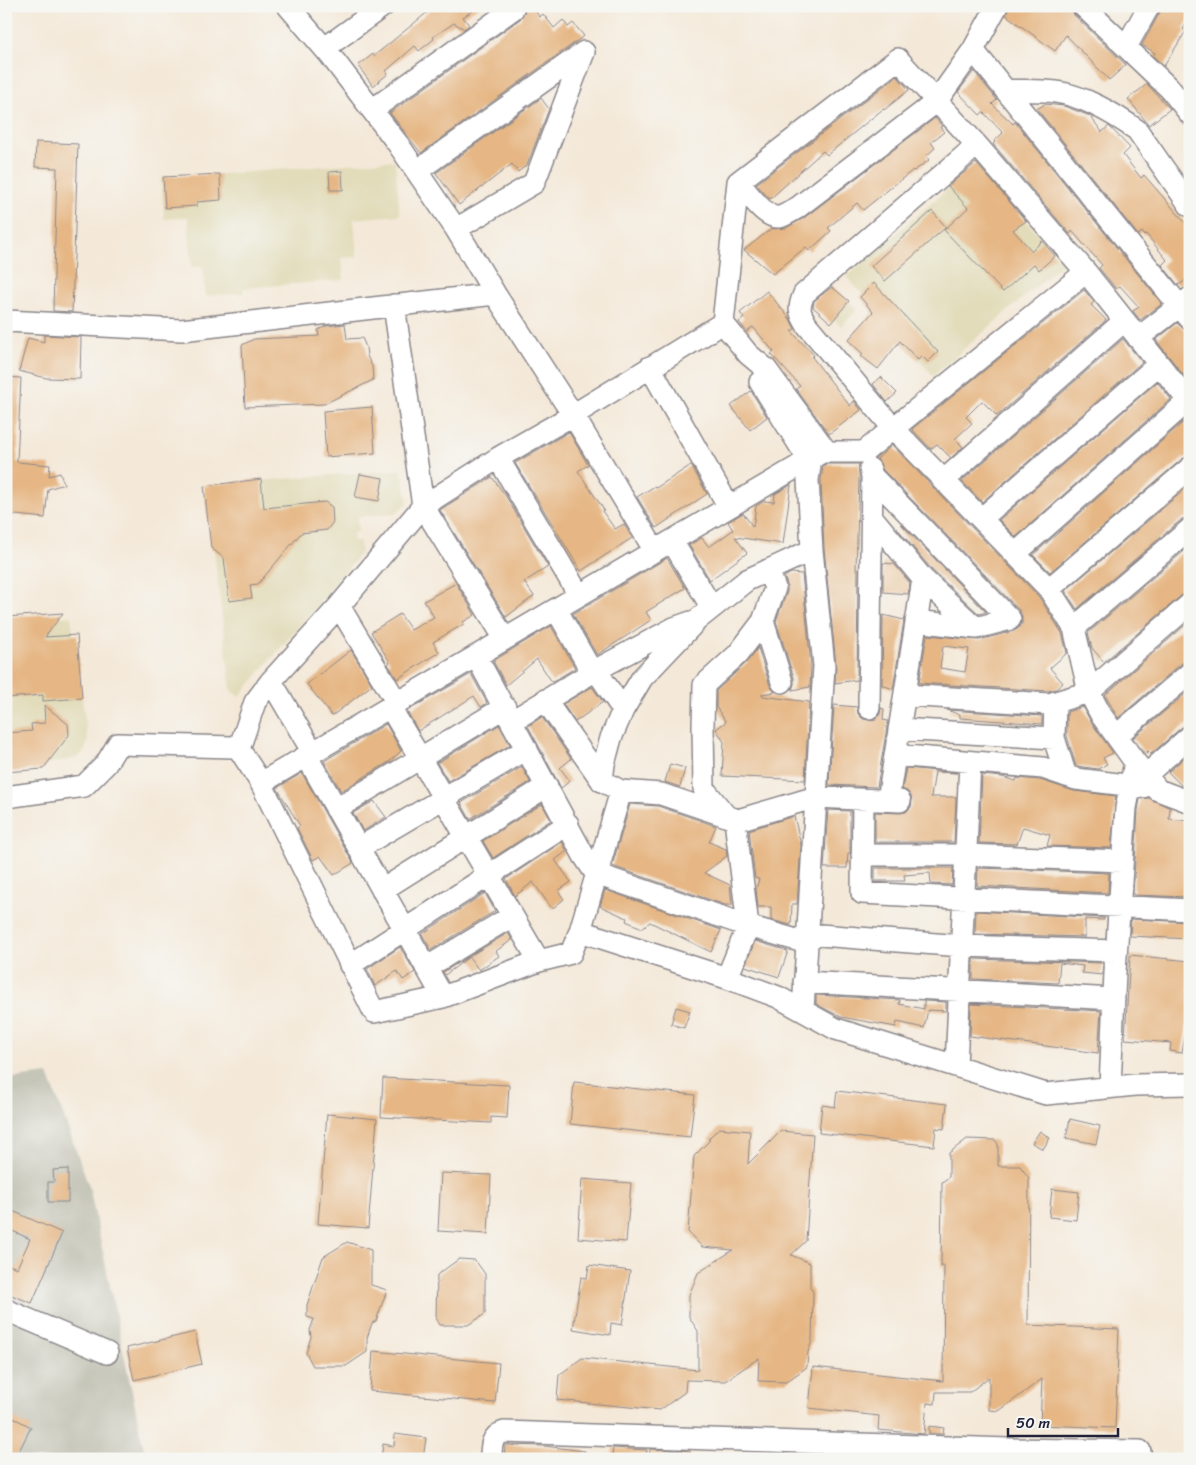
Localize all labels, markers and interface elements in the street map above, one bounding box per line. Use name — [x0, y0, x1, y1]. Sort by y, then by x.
scale bar — [1008, 1405, 1118, 1437]
text: 50 m — [1016, 1410, 1051, 1436]

